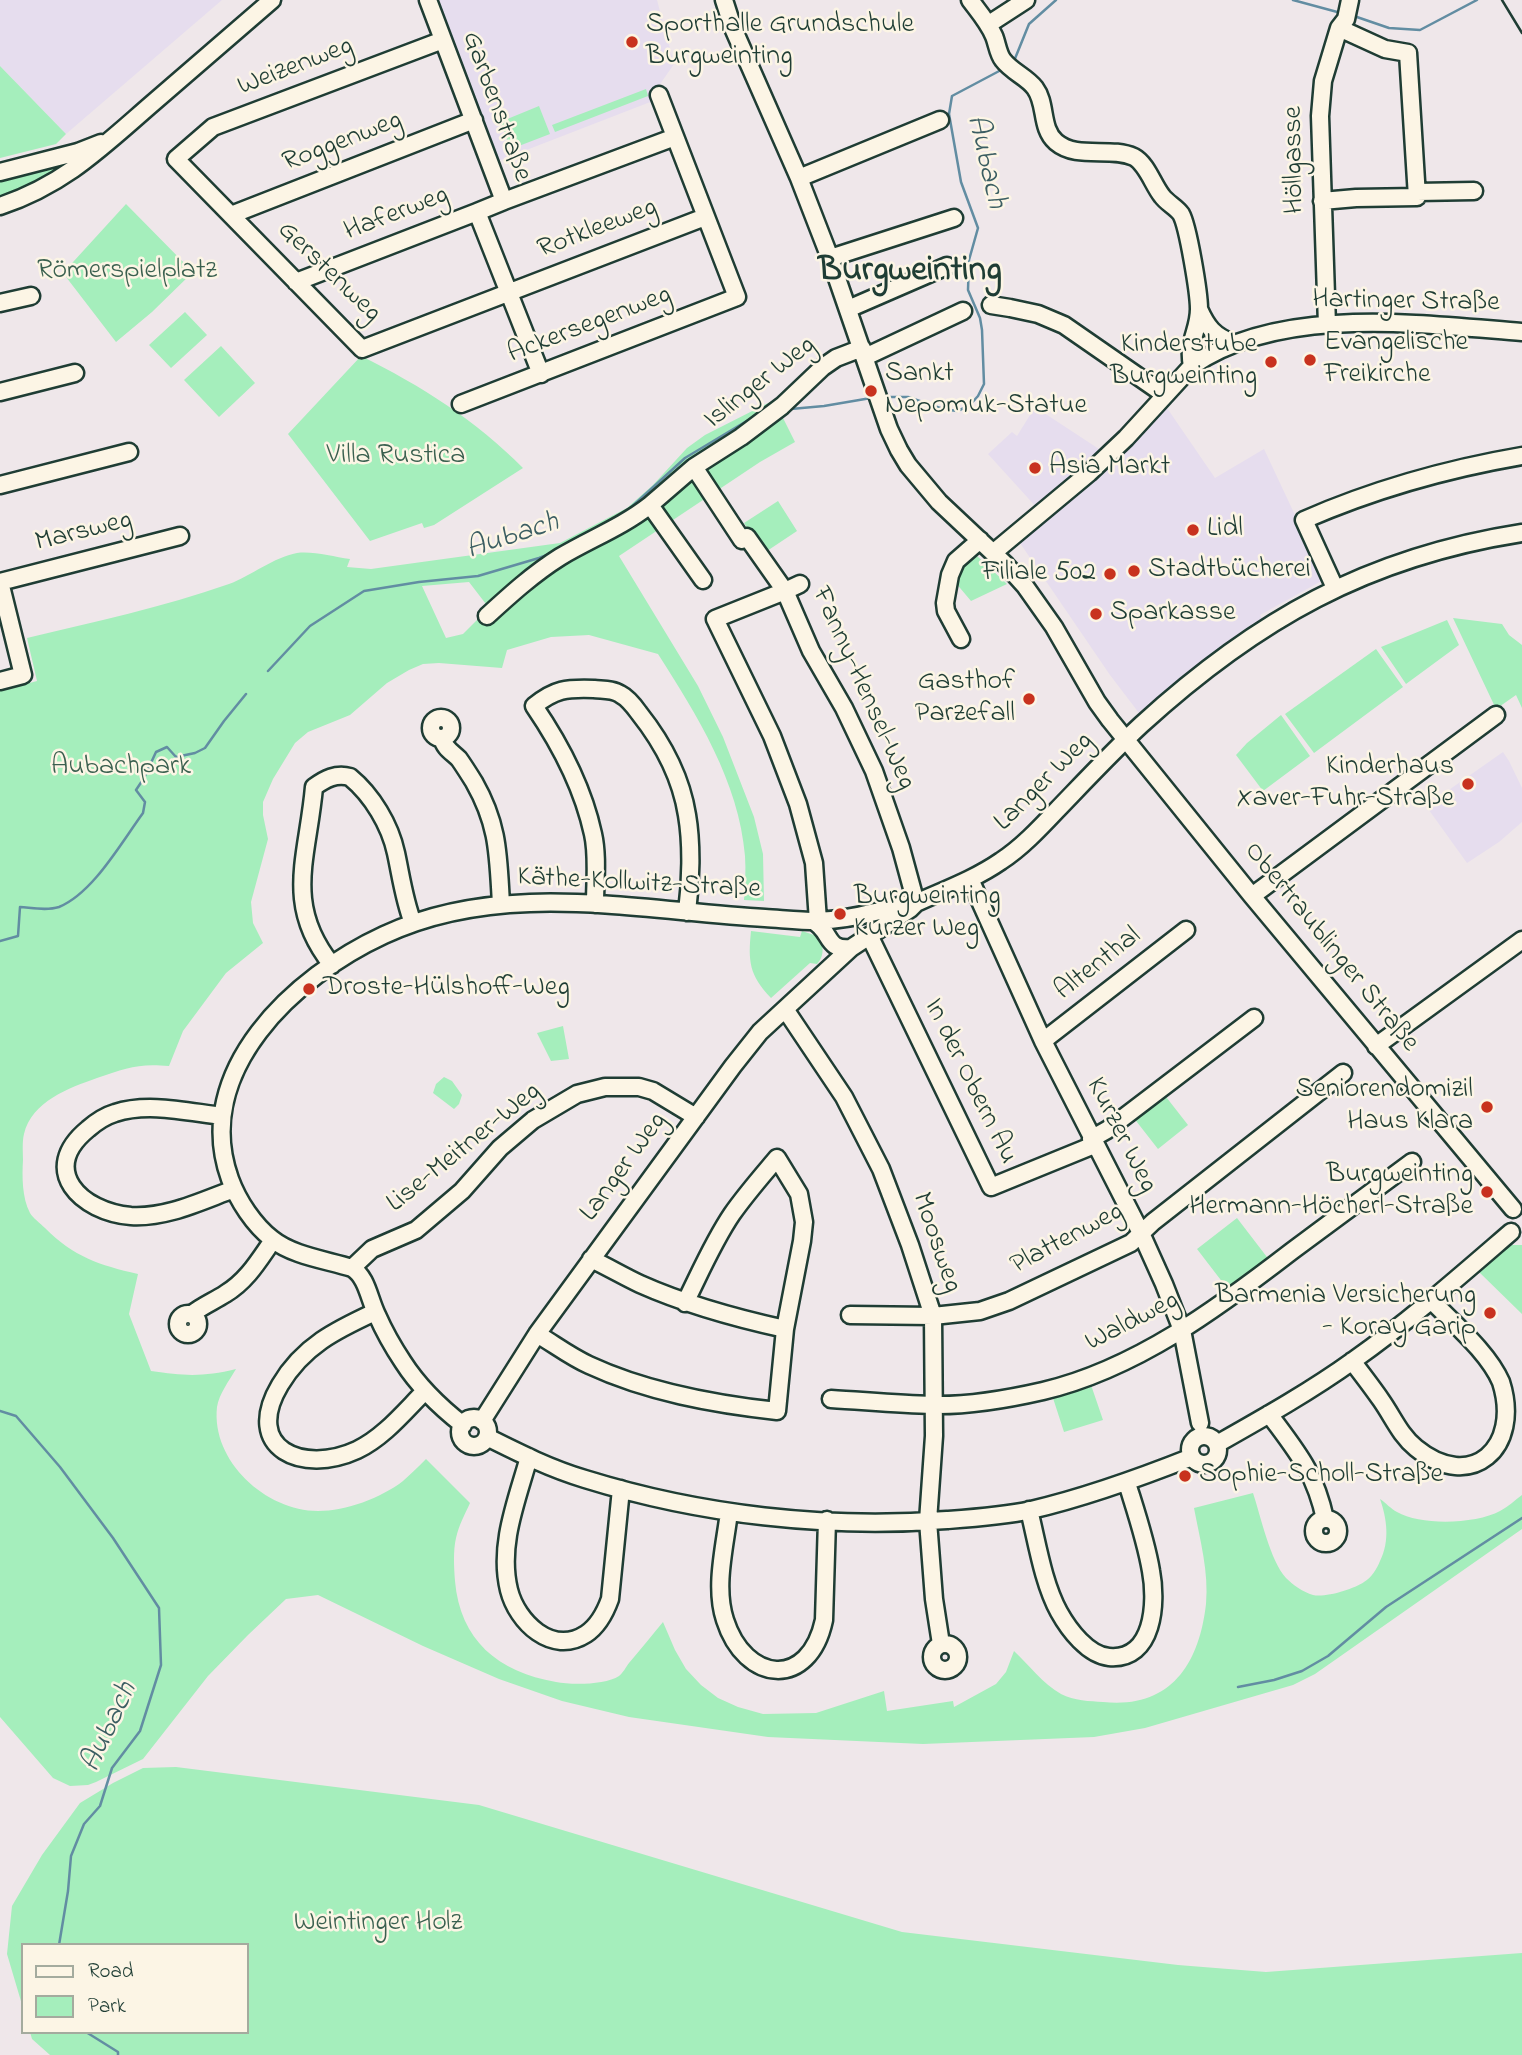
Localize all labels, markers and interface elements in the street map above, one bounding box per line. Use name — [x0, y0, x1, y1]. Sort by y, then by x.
place label: Sporthalle Grundschule Burgweinting — [646, 9, 914, 75]
street label: Garbenstraße — [452, 27, 538, 187]
street label: Weizenweg — [234, 31, 358, 105]
marker: Sporthalle Grundschule Burgweinting — [624, 34, 640, 50]
street label: Roggenweg — [279, 105, 407, 181]
street label: Höllgasse — [1278, 106, 1314, 214]
water label: Aubach — [956, 112, 1012, 212]
street label: Haferweg — [340, 180, 454, 250]
street label: Rotkleeweg — [534, 192, 662, 268]
street label: Gerstenweg — [269, 215, 387, 331]
district label: Burgweinting — [818, 252, 1002, 294]
park label: Römerspielplatz — [37, 255, 217, 289]
street label: Ackersegenweg — [503, 279, 677, 373]
street label: Hartinger Straße — [1312, 285, 1500, 321]
place label: Evangelische Freikirche — [1324, 327, 1468, 393]
place label: Kinderstube Burgweinting — [1110, 329, 1257, 395]
street label: Islinger Weg — [699, 330, 823, 438]
marker: Evangelische Freikirche — [1302, 352, 1318, 368]
marker: Kinderstube Burgweinting — [1263, 354, 1279, 370]
place label: Sankt Nepomuk-Statue — [885, 358, 1087, 424]
marker: Sankt Nepomuk-Statue — [863, 383, 879, 399]
park label: Villa Rustica — [327, 440, 465, 474]
place label: Asia Markt — [1049, 451, 1170, 485]
marker: Asia Markt — [1027, 460, 1043, 476]
street label: Marsweg — [32, 505, 136, 561]
water label: Aubach — [462, 506, 564, 570]
place label: Lidl — [1207, 513, 1243, 547]
marker: Lidl — [1185, 522, 1201, 538]
place label: Stadtbücherei — [1148, 554, 1311, 588]
place label: Filiale 502 — [982, 557, 1096, 591]
marker: Stadtbücherei — [1126, 563, 1142, 579]
marker: Filiale 502 — [1102, 566, 1118, 582]
street label: Fanny-Hensel-Weg — [802, 582, 922, 796]
place label: Sparkasse — [1110, 597, 1235, 631]
marker: Sparkasse — [1088, 606, 1104, 622]
place label: Gasthof Parzefall — [915, 666, 1015, 732]
marker: Gasthof Parzefall — [1021, 691, 1037, 707]
street label: Langer Weg — [988, 726, 1102, 840]
park label: Aubachpark — [51, 751, 191, 785]
place label: Kinderhaus Xaver-Fuhr-Straße — [1236, 751, 1454, 817]
marker: Kinderhaus Xaver-Fuhr-Straße — [1460, 776, 1476, 792]
street label: Obertraublinger Straße — [1235, 836, 1425, 1060]
street label: Käthe-Kollwitz-Straße — [516, 862, 762, 908]
place label: Burgweinting Kurzer Weg — [854, 881, 1001, 947]
marker: Burgweinting Kurzer Weg — [832, 906, 848, 922]
street label: Altenthal — [1049, 921, 1149, 1009]
place label: Droste-Hülshoff-Weg — [323, 972, 570, 1006]
marker: Droste-Hülshoff-Weg — [301, 981, 317, 997]
street label: In der Obern Au — [915, 994, 1023, 1170]
street label: Kurzer Weg — [1077, 1073, 1163, 1199]
place label: Seniorendomizil Haus Klara — [1296, 1074, 1473, 1140]
street label: Lise-Meitner-Weg — [381, 1076, 549, 1222]
marker: Seniorendomizil Haus Klara — [1479, 1099, 1495, 1115]
street label: Langer Weg — [574, 1107, 676, 1229]
place label: Burgweinting Hermann-Höcherl-Straße — [1189, 1159, 1473, 1225]
marker: Burgweinting Hermann-Höcherl-Straße — [1479, 1184, 1495, 1200]
street label: Moosweg — [902, 1188, 968, 1298]
street label: Plattenweg — [1006, 1196, 1130, 1284]
place label: Barmenia Versicherung - Koray Garip — [1215, 1280, 1476, 1346]
street label: Waldweg — [1080, 1285, 1186, 1361]
marker: Barmenia Versicherung - Koray Garip — [1482, 1305, 1498, 1321]
place label: Sophie-Scholl-Straße — [1199, 1459, 1443, 1493]
marker: Sophie-Scholl-Straße — [1177, 1468, 1193, 1484]
water label: Aubach — [75, 1677, 147, 1779]
park label: Weintinger Holz — [294, 1907, 462, 1941]
legend — [21, 1943, 248, 2034]
text: Road — [88, 1957, 134, 1987]
text: Park — [88, 1992, 126, 2022]

